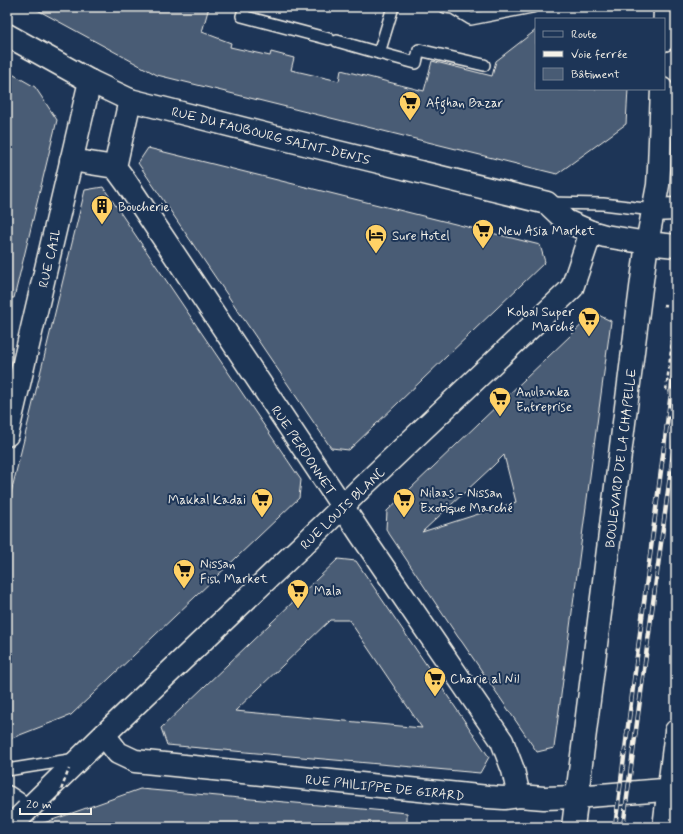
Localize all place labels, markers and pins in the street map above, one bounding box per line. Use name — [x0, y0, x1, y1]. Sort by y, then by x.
supermarket icon: Afghan Bazar — [397, 89, 423, 122]
place label: Afghan Bazar — [426, 95, 504, 114]
building icon: Boucherie — [89, 193, 115, 226]
place label: Boucherie — [118, 199, 170, 216]
supermarket icon: New Asia Market — [470, 217, 496, 250]
hotel icon: Sure Hotel — [363, 222, 389, 255]
place label: New Asia Market — [498, 223, 595, 240]
place label: Sure Hotel — [392, 228, 450, 245]
place label: Kobal Super Marché — [507, 304, 575, 336]
supermarket icon: Kobal Super Marché — [576, 305, 602, 338]
place label: Anulanka Entreprise — [516, 384, 572, 416]
supermarket icon: Anulanka Entreprise — [487, 385, 513, 418]
place label: Nilaas - Nissan Exotique Marché — [420, 485, 513, 517]
supermarket icon: Makkal Kadai — [249, 486, 275, 519]
supermarket icon: Nilaas - Nissan Exotique Marché — [391, 486, 417, 519]
place label: Makkal Kadai — [168, 492, 246, 509]
place label: Nissan Fish Market — [200, 556, 268, 588]
supermarket icon: Nissan Fish Market — [171, 557, 197, 590]
supermarket icon: Mala — [285, 577, 311, 610]
place label: Mala — [314, 583, 342, 600]
supermarket icon: Charie al Nil — [422, 665, 448, 698]
place label: Charie al Nil — [450, 671, 520, 688]

